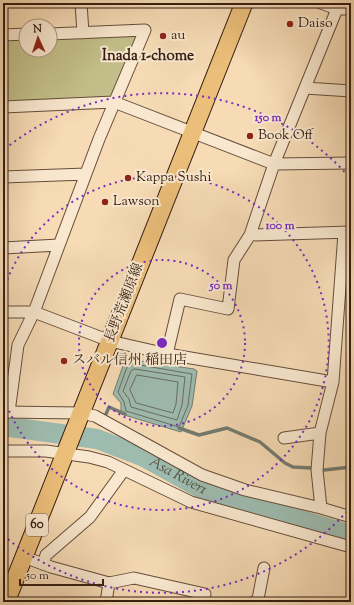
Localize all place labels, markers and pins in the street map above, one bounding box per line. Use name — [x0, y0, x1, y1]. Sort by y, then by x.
place label: Daiso — [298, 14, 333, 34]
marker: Daiso — [285, 19, 295, 29]
place label: au — [171, 26, 185, 46]
marker: au — [158, 31, 168, 41]
place label: Book Off — [258, 126, 315, 146]
marker: Book Off — [245, 131, 255, 141]
place label: Kappa Sushi — [136, 168, 211, 188]
marker: Kappa Sushi — [123, 173, 133, 183]
place label: Lawson — [113, 192, 160, 212]
marker: Lawson — [100, 197, 110, 207]
centre of rings — [155, 336, 169, 350]
place label: スバル信州 稲田店 — [72, 351, 187, 371]
marker: スバル信州 稲田店 — [59, 356, 69, 366]

